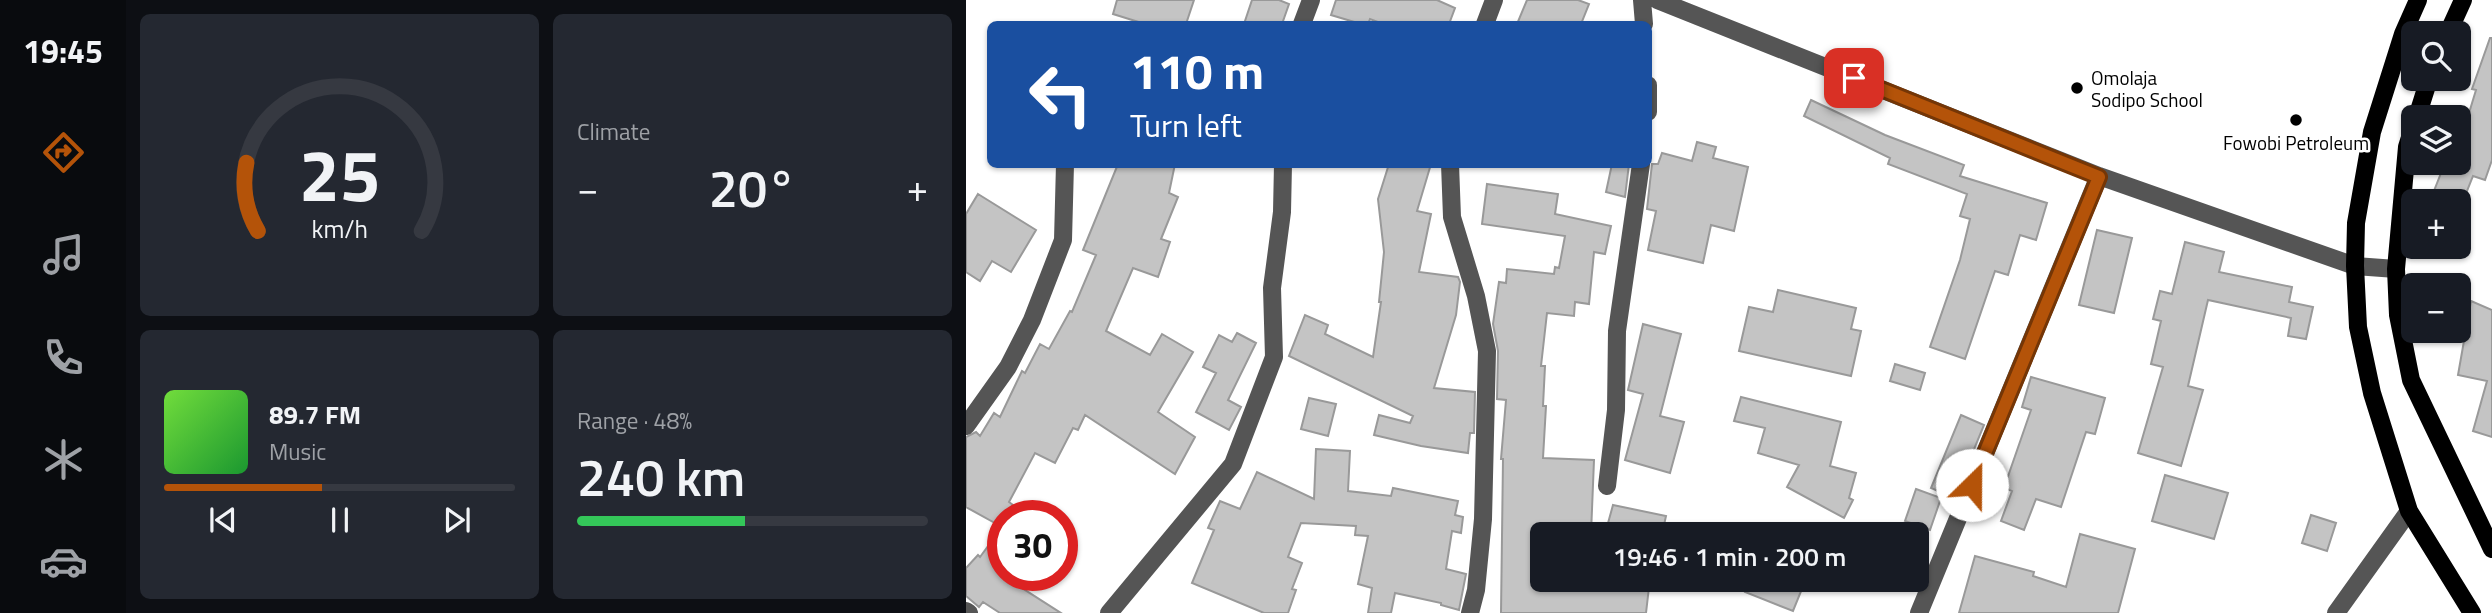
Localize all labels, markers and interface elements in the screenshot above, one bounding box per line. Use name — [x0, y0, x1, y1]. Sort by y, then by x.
map controls — [2401, 21, 2471, 343]
button: search — [2401, 21, 2471, 91]
text: 19:45 — [23, 27, 103, 75]
text: 110 m — [1130, 33, 1264, 108]
pin — [1824, 48, 1884, 108]
icon: left — [1015, 49, 1106, 140]
icon: arrive — [1835, 59, 1873, 97]
place label: Omolaja Sodipo School — [2091, 63, 2203, 114]
marker: Omolaja Sodipo School — [2069, 80, 2085, 96]
text: Turn left — [1130, 101, 1242, 149]
button: layers — [2401, 105, 2471, 175]
marker: Fowobi Petroleum — [2288, 112, 2304, 128]
text: Climate — [577, 114, 650, 149]
text: 25 — [299, 119, 380, 229]
icon: directions — [39, 128, 88, 177]
place label: Fowobi Petroleum — [2223, 128, 2369, 157]
text: 20° — [709, 148, 796, 227]
text: − — [577, 159, 598, 217]
text: + — [907, 159, 928, 217]
button: + — [2401, 189, 2471, 259]
text: km/h — [311, 210, 368, 248]
icon: music — [39, 230, 88, 279]
button: − — [2401, 273, 2471, 343]
icon: phone — [39, 333, 88, 382]
text: 89.7 FM — [269, 395, 361, 434]
text: Range · 48% — [577, 403, 692, 438]
text: Music — [269, 434, 326, 469]
icon: climate — [39, 435, 88, 484]
text: 240 km — [577, 437, 745, 516]
position arrow — [1935, 448, 2009, 522]
speed limit sign: 30 — [987, 500, 1078, 591]
icon: previous — [204, 501, 242, 539]
icon: pause — [321, 501, 359, 539]
icon: next — [438, 501, 476, 539]
icon: car — [39, 537, 88, 586]
text: 19:46 · 1 min · 200 m — [1613, 537, 1846, 576]

